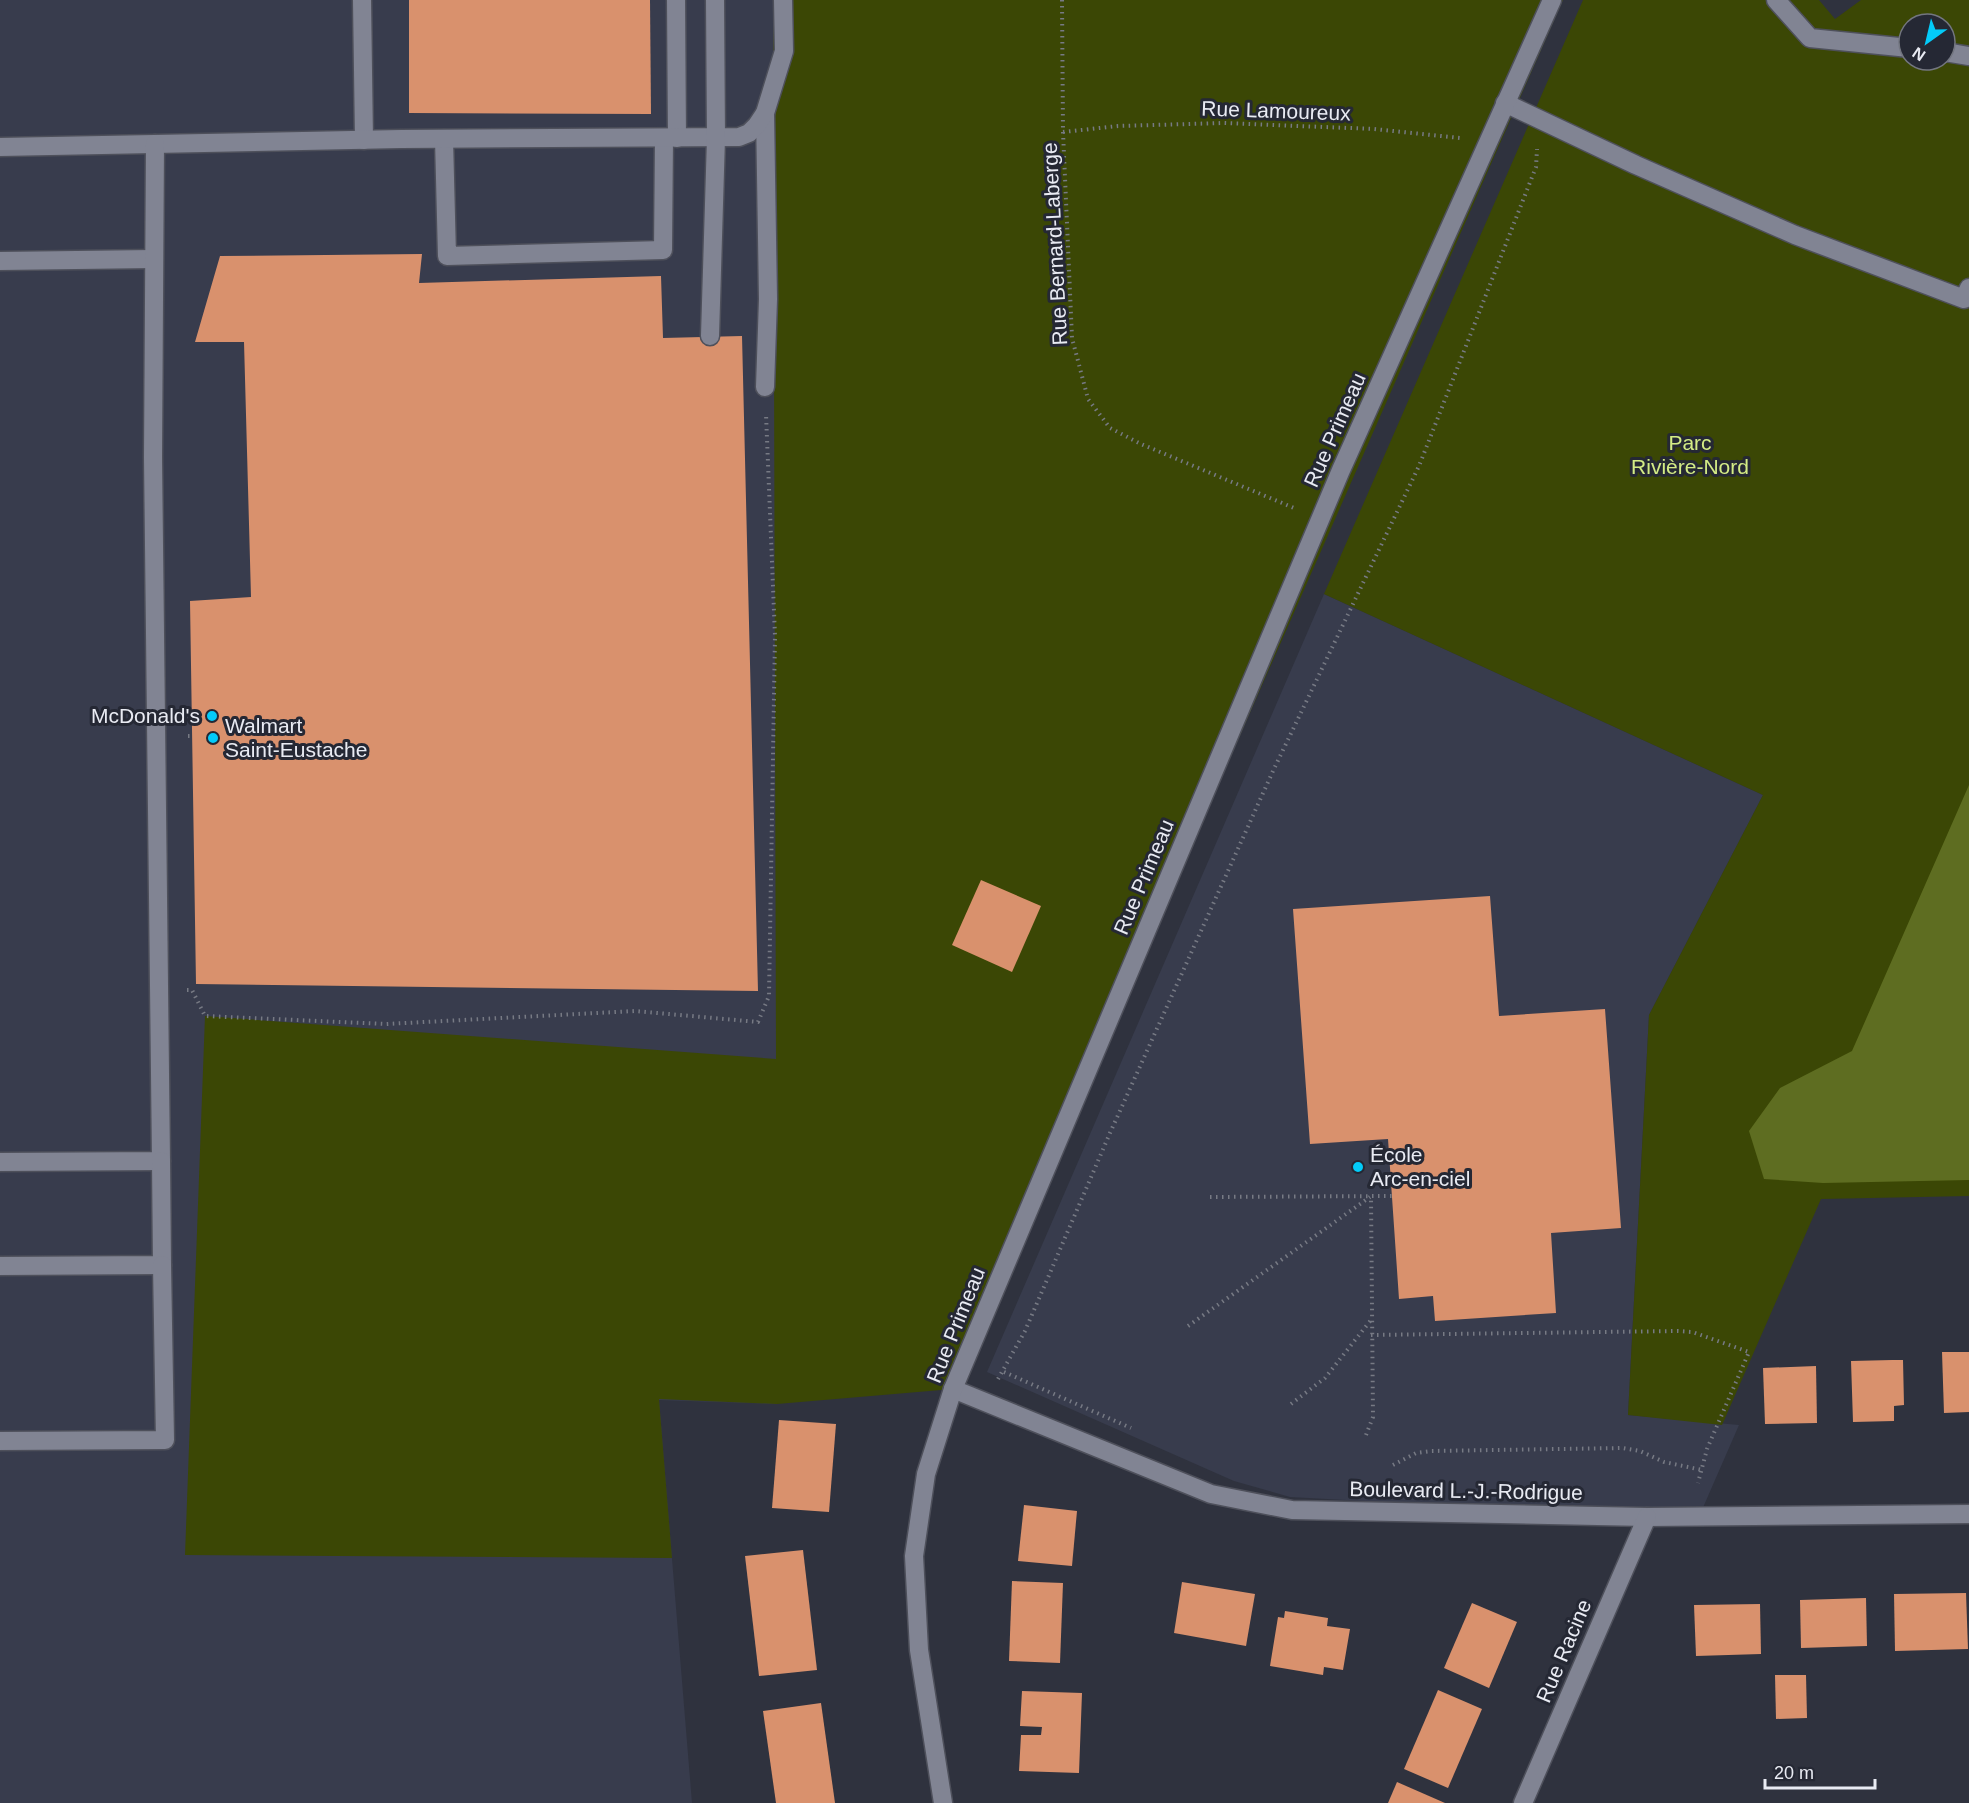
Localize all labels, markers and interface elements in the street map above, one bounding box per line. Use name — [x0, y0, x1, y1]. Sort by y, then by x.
north arrow — [1897, 12, 1957, 72]
text: N — [1909, 44, 1928, 64]
street label: Rue Lamoureux — [1201, 96, 1352, 125]
street label: Rue Bernard-Laberge — [1038, 142, 1071, 346]
street label: Rue Primeau — [1299, 369, 1370, 490]
park label: Parc Rivière-Nord — [1631, 431, 1749, 478]
place label: McDonald's — [91, 704, 200, 727]
marker: McDonald's — [205, 709, 219, 723]
place label: Walmart Saint-Eustache — [225, 714, 367, 761]
marker: Walmart Saint-Eustache — [206, 731, 220, 745]
street label: Rue Primeau — [1109, 816, 1178, 938]
place label: École Arc-en-ciel — [1370, 1143, 1470, 1190]
marker: École Arc-en-ciel — [1351, 1160, 1365, 1174]
street label: Rue Primeau — [922, 1264, 989, 1386]
street label: Boulevard L.-J.-Rodrigue — [1349, 1477, 1583, 1504]
street label: Rue Racine — [1532, 1596, 1596, 1706]
scale bar — [1765, 1752, 1874, 1790]
text: 20 m — [1774, 1763, 1814, 1783]

